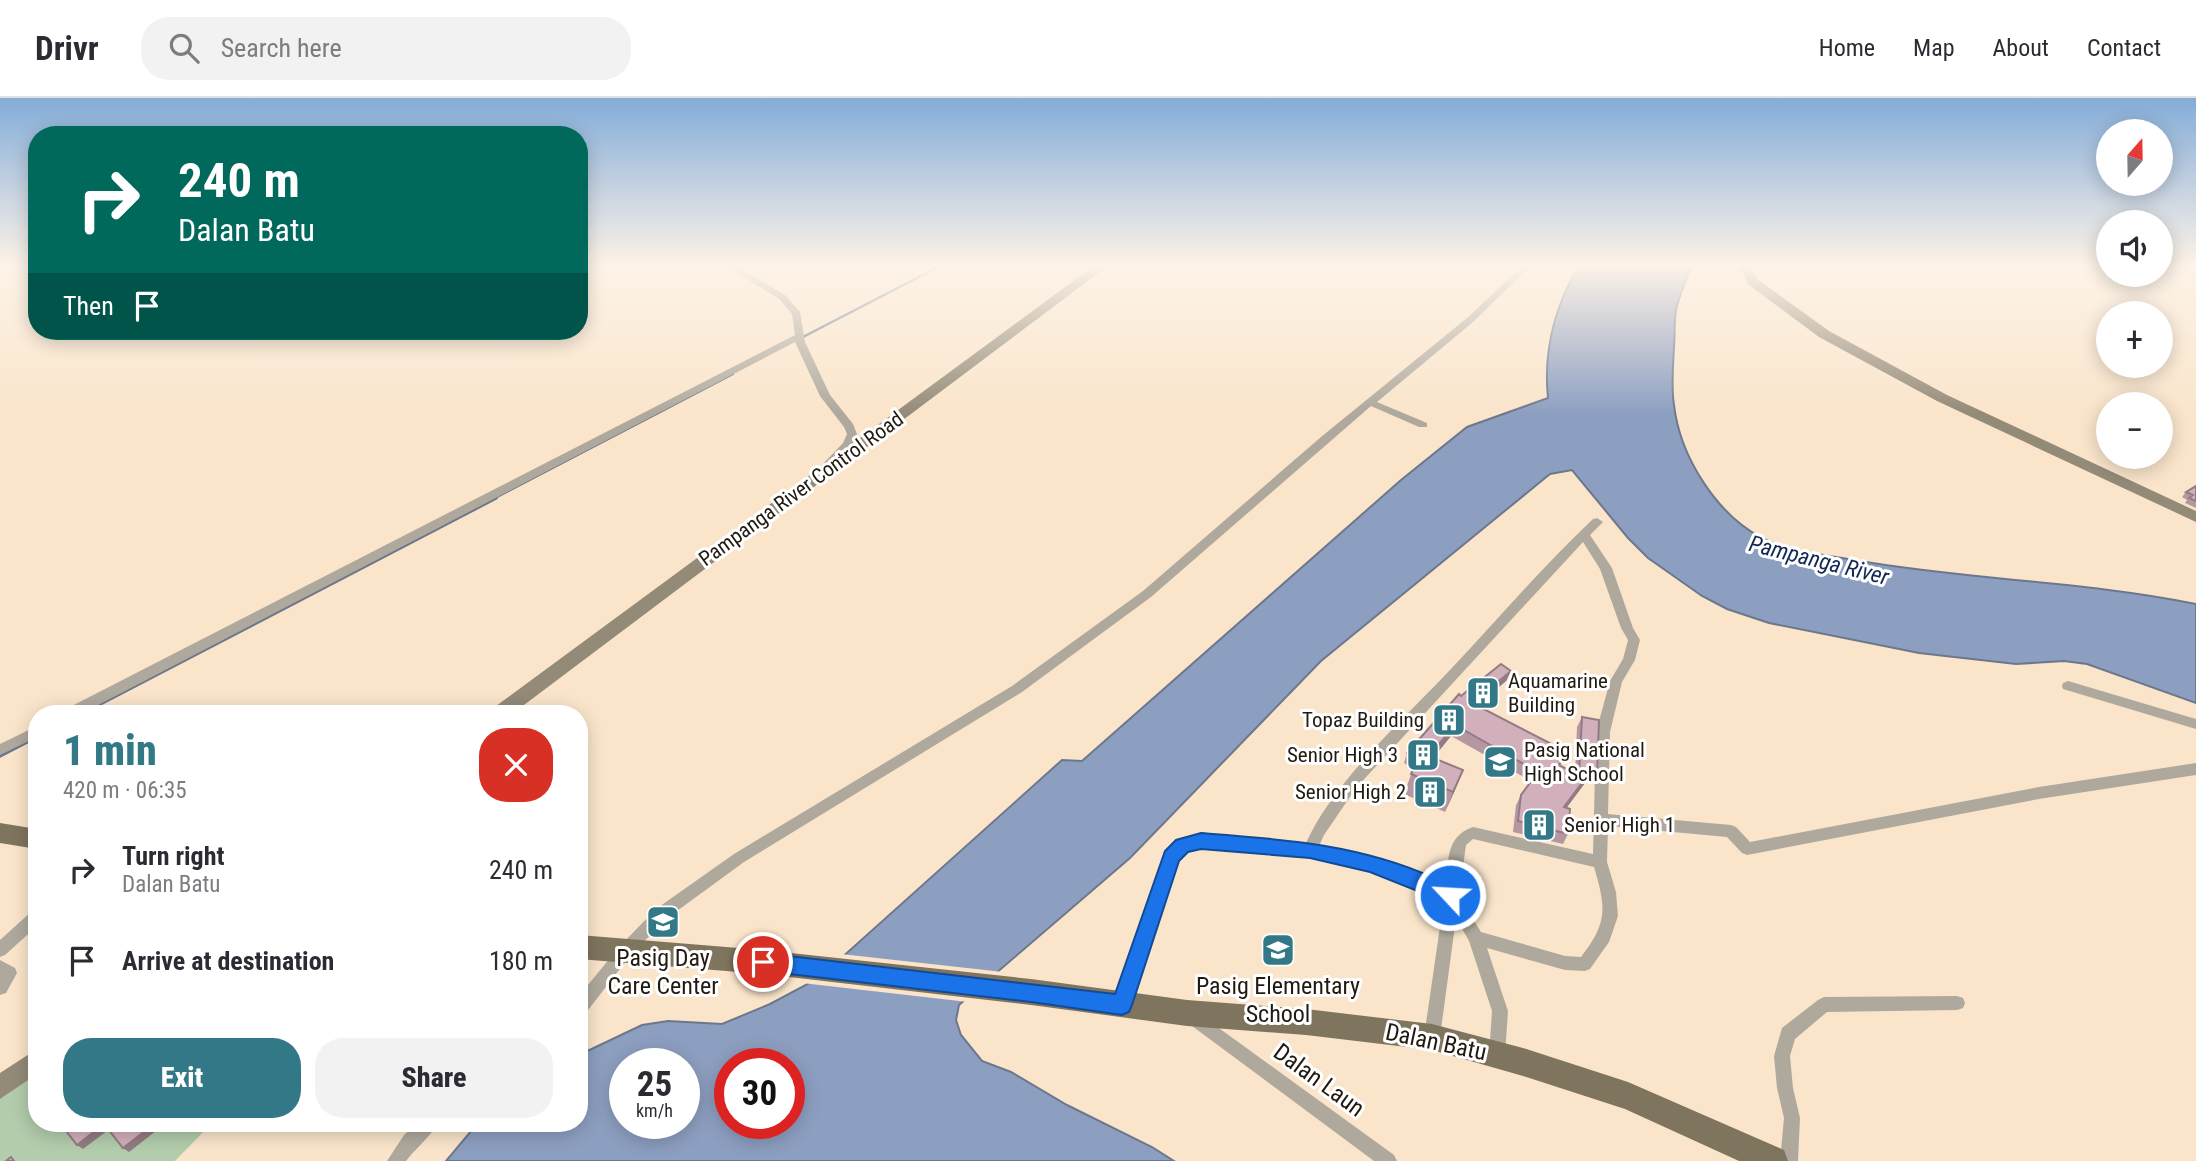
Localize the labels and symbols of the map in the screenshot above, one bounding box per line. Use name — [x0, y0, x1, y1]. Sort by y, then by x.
north arrow — [2096, 119, 2174, 196]
street label: Pampanga River Control Road — [694, 407, 908, 571]
water label: Pampanga River — [1746, 530, 1893, 591]
place label: Aquamarine Building — [1508, 669, 1608, 717]
building icon: Aquamarine Building — [1464, 674, 1502, 712]
building icon: Topaz Building — [1430, 701, 1468, 739]
place label: Topaz Building — [1302, 708, 1424, 732]
building icon: Senior High 3 — [1404, 736, 1442, 774]
place label: Pasig National High School — [1524, 738, 1645, 786]
place label: Senior High 3 — [1287, 743, 1398, 767]
school or university icon: Pasig National High School — [1481, 743, 1519, 781]
building icon: Senior High 2 — [1411, 773, 1449, 811]
place label: Senior High 2 — [1295, 780, 1406, 804]
building icon: Senior High 1 — [1520, 806, 1558, 844]
place label: Senior High 1 — [1564, 813, 1675, 837]
position arrow — [1413, 858, 1487, 932]
school or university icon: Pasig Day Care Center — [644, 903, 682, 941]
school or university icon: Pasig Elementary School — [1259, 931, 1297, 969]
pin — [733, 932, 793, 992]
place label: Pasig Day Care Center — [607, 944, 719, 1000]
place label: Pasig Elementary School — [1196, 972, 1360, 1028]
street label: Dalan Batu — [1383, 1018, 1489, 1066]
street label: Dalan Laun — [1268, 1038, 1370, 1122]
speed limit sign: 30 — [714, 1048, 805, 1139]

